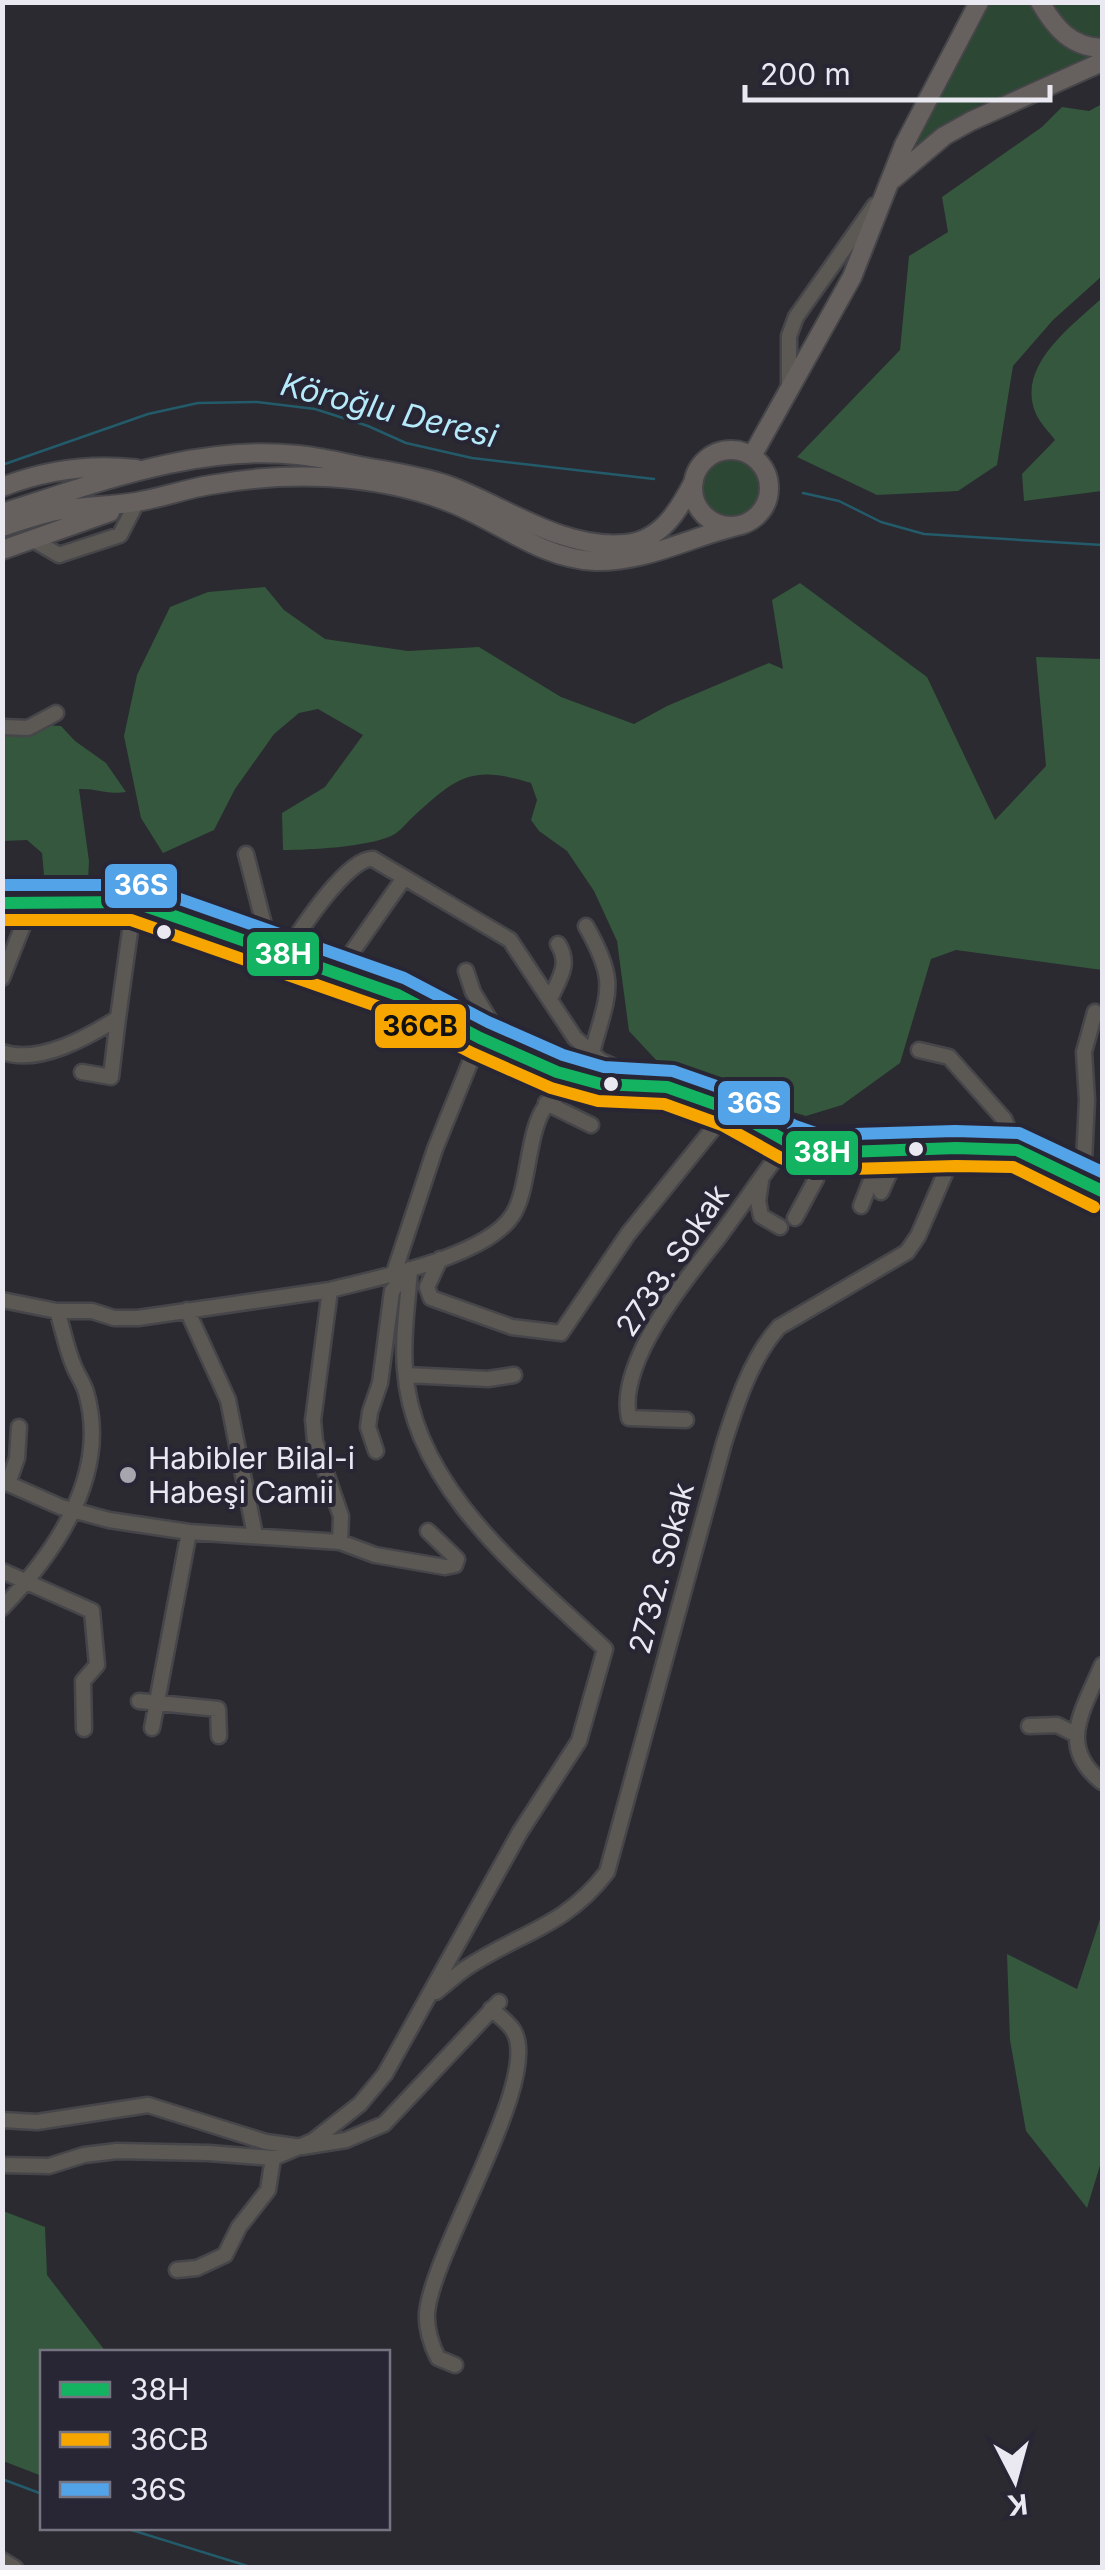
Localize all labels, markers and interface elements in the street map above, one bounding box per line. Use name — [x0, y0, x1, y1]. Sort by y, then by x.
scale bar — [745, 40, 1050, 102]
text: 200 m — [760, 56, 851, 92]
water label: Köroğlu Deresi — [277, 364, 502, 456]
line badge: 36S — [103, 862, 179, 910]
text: 36S — [114, 868, 168, 902]
unlabelled marker — [154, 922, 174, 942]
line badge: 38H — [245, 930, 321, 978]
text: 38H — [254, 937, 312, 971]
line badge: 36CB — [373, 1002, 468, 1050]
text: 36CB — [382, 1009, 458, 1043]
unlabelled marker — [601, 1074, 621, 1094]
line badge: 36S — [716, 1079, 792, 1127]
text: 36S — [727, 1086, 781, 1120]
line badge: 38H — [784, 1129, 860, 1177]
text: 38H — [793, 1135, 851, 1169]
unlabelled marker — [906, 1139, 926, 1159]
street label: 2733. Sokak — [608, 1177, 736, 1343]
place label: Habibler Bilal-i Habeşi Camii — [148, 1440, 355, 1510]
marker: Habibler Bilal-i Habeşi Camii — [117, 1464, 139, 1486]
street label: 2732. Sokak — [621, 1478, 701, 1658]
legend — [40, 2350, 390, 2530]
text: 38H — [130, 2371, 189, 2407]
text: 36CB — [130, 2421, 209, 2457]
north arrow — [965, 2430, 1065, 2530]
text: 36S — [130, 2471, 186, 2507]
text: K — [1006, 2487, 1029, 2523]

